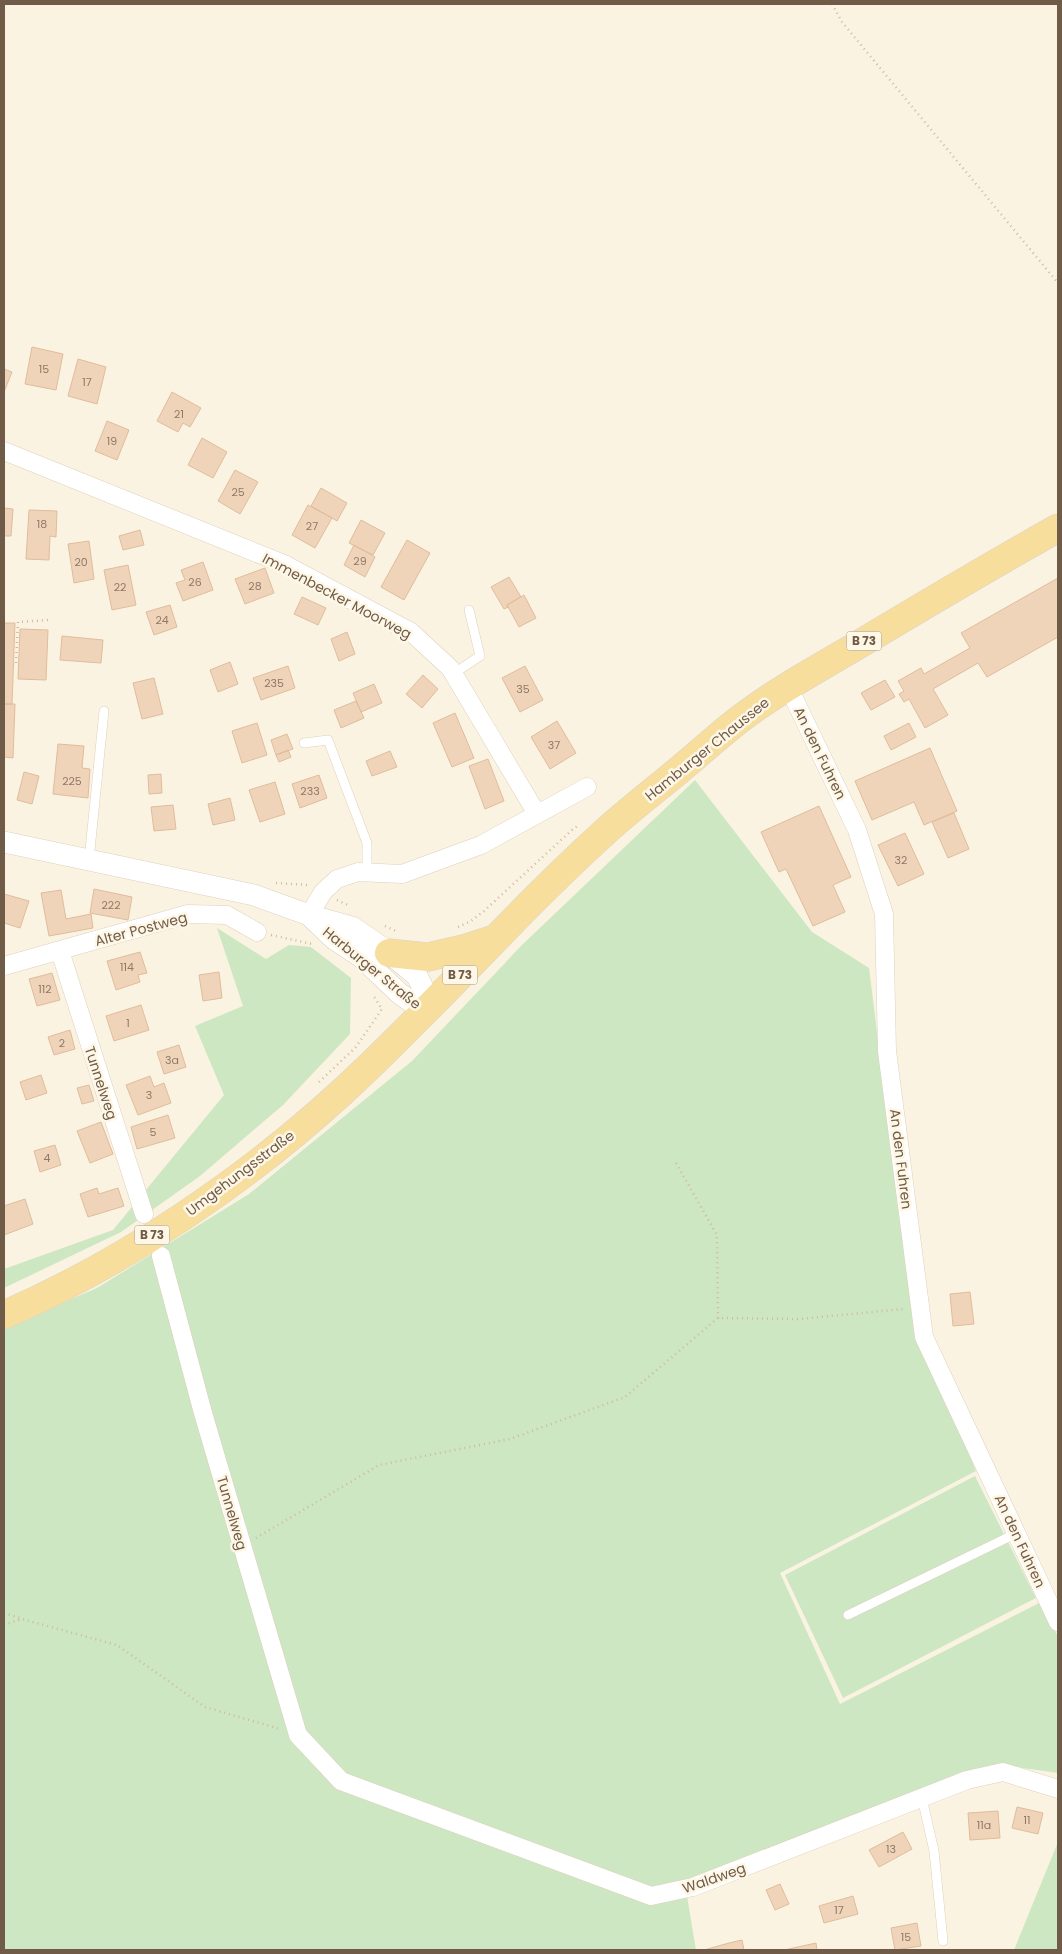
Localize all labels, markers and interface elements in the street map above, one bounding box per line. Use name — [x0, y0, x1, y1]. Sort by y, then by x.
house number: 15 — [39, 361, 49, 377]
house number: 17 — [82, 374, 92, 390]
house number: 21 — [174, 406, 184, 422]
house number: 19 — [107, 433, 117, 449]
house number: 25 — [231, 484, 245, 500]
house number: 18 — [37, 516, 47, 532]
house number: 27 — [306, 518, 318, 534]
street label: Immenbecker Moorweg — [259, 548, 415, 644]
house number: 29 — [353, 553, 367, 569]
house number: 20 — [74, 554, 88, 570]
house number: 26 — [188, 574, 202, 590]
house number: 28 — [248, 578, 262, 594]
house number: 22 — [114, 579, 126, 595]
house number: 24 — [155, 612, 169, 628]
road number: B 73 — [846, 631, 882, 650]
house number: 235 — [264, 675, 284, 691]
house number: 35 — [516, 681, 530, 697]
street label: Hamburger Chaussee — [641, 692, 774, 805]
street label: An den Fuhren — [789, 703, 851, 803]
house number: 37 — [548, 737, 560, 753]
house number: 225 — [62, 773, 82, 789]
house number: 233 — [300, 783, 320, 799]
house number: 32 — [895, 852, 907, 868]
house number: 222 — [102, 897, 120, 913]
street label: Alter Postweg — [93, 907, 189, 951]
street label: Harburger Straße — [319, 922, 426, 1014]
house number: 114 — [120, 959, 134, 975]
road number: B 73 — [442, 966, 478, 984]
house number: 112 — [38, 981, 52, 997]
house number: 1 — [126, 1015, 130, 1031]
house number: 2 — [59, 1035, 65, 1051]
street label: Tunnelweg — [80, 1044, 122, 1122]
house number: 3a — [165, 1052, 179, 1068]
house number: 3 — [146, 1087, 152, 1103]
street label: An den Fuhren — [885, 1108, 917, 1210]
house number: 5 — [150, 1124, 157, 1140]
street label: Umgehungsstraße — [182, 1125, 299, 1220]
house number: 4 — [44, 1150, 51, 1166]
road number: B 73 — [134, 1226, 170, 1244]
street label: Tunnelweg — [212, 1474, 252, 1552]
street label: An den Fuhren — [990, 1491, 1050, 1591]
house number: 11 — [1023, 1812, 1031, 1828]
house number: 11a — [977, 1817, 991, 1833]
house number: 13 — [886, 1841, 896, 1857]
street label: Waldweg — [680, 1858, 748, 1898]
house number: 17 — [834, 1902, 844, 1918]
house number: 15 — [901, 1929, 911, 1945]

